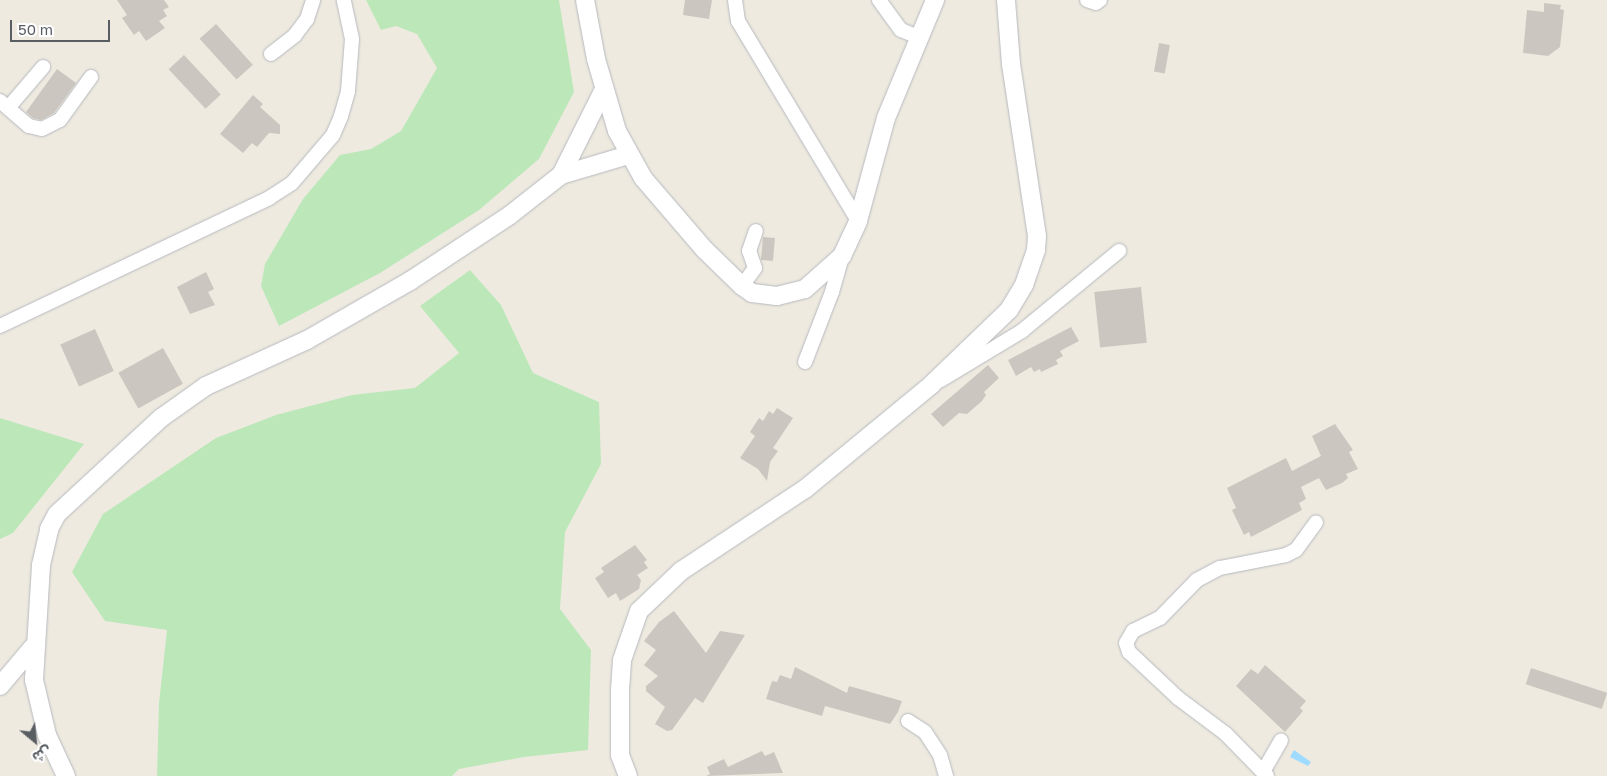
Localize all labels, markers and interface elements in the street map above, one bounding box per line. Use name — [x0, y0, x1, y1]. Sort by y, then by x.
scale bar — [12, 10, 112, 42]
text: 50 m — [18, 20, 53, 38]
north arrow — [10, 716, 60, 766]
text: ش — [30, 743, 55, 767]

